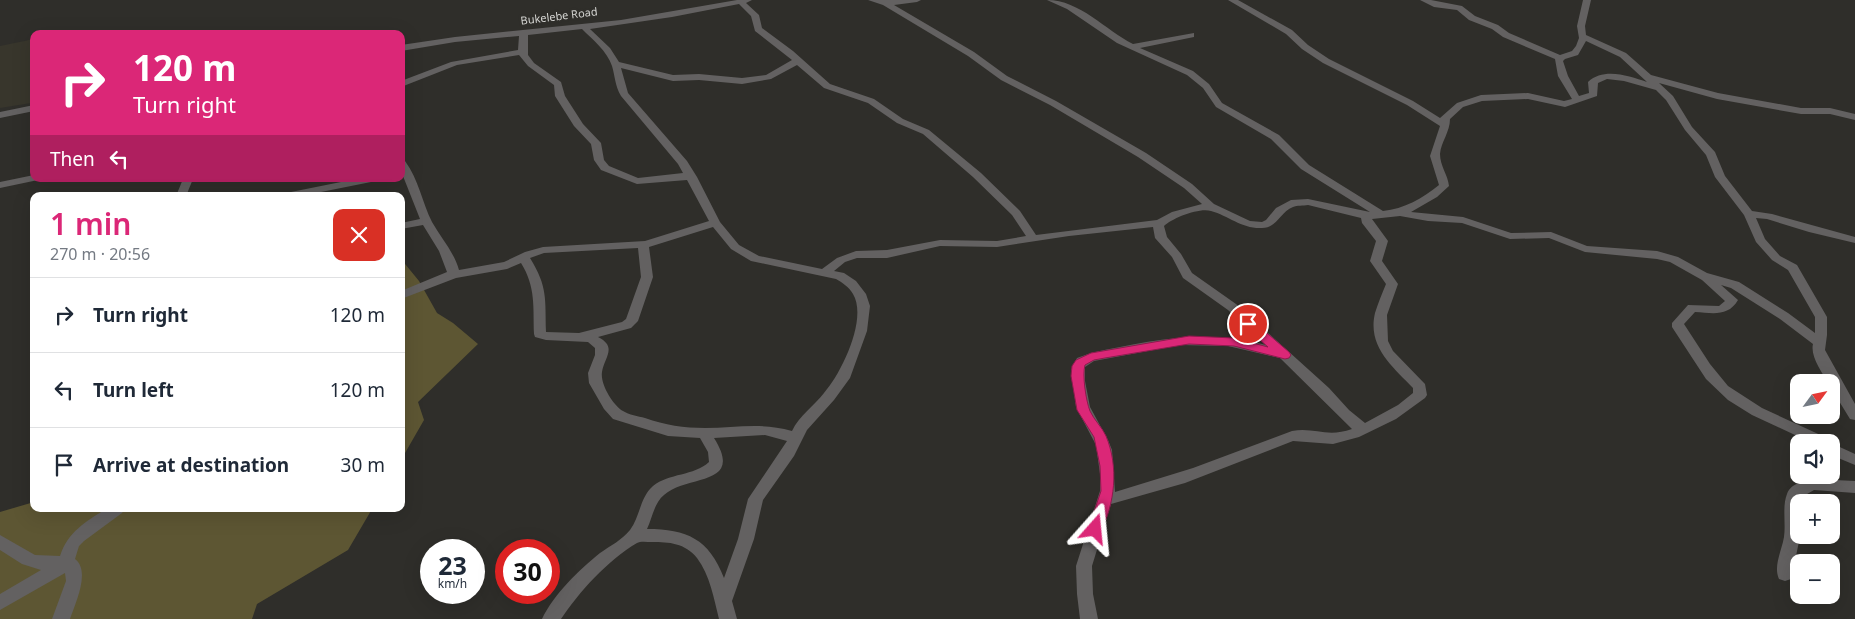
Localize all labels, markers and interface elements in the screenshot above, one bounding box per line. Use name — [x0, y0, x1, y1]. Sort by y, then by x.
street label: Bukelebe Road — [520, 3, 598, 28]
text: 120 m — [133, 44, 236, 91]
icon: right — [50, 50, 115, 115]
text: Turn right — [133, 89, 236, 119]
icon: left — [105, 145, 133, 173]
text: Then — [50, 146, 95, 172]
text: 1 min — [50, 203, 131, 244]
button: close — [333, 209, 385, 261]
text: 270 m · 20:56 — [50, 243, 150, 265]
icon: right — [50, 301, 78, 329]
text: Turn right — [93, 302, 188, 328]
text: 120 m — [330, 302, 385, 328]
pin — [1227, 303, 1269, 345]
icon: arrive — [1234, 310, 1262, 338]
north arrow — [1790, 374, 1840, 424]
map controls — [1790, 374, 1840, 604]
icon: left — [50, 376, 78, 404]
text: Turn left — [93, 377, 174, 403]
text: 120 m — [330, 377, 385, 403]
button: sound — [1790, 434, 1840, 484]
icon: arrive — [50, 451, 78, 479]
text: Arrive at destination — [93, 452, 289, 478]
text: 30 m — [341, 452, 385, 478]
button: + — [1790, 494, 1840, 544]
position arrow — [1068, 502, 1120, 554]
speed limit sign: 30 — [495, 539, 560, 604]
text: 23 — [438, 548, 467, 582]
button: − — [1790, 554, 1840, 604]
text: km/h — [438, 575, 467, 592]

